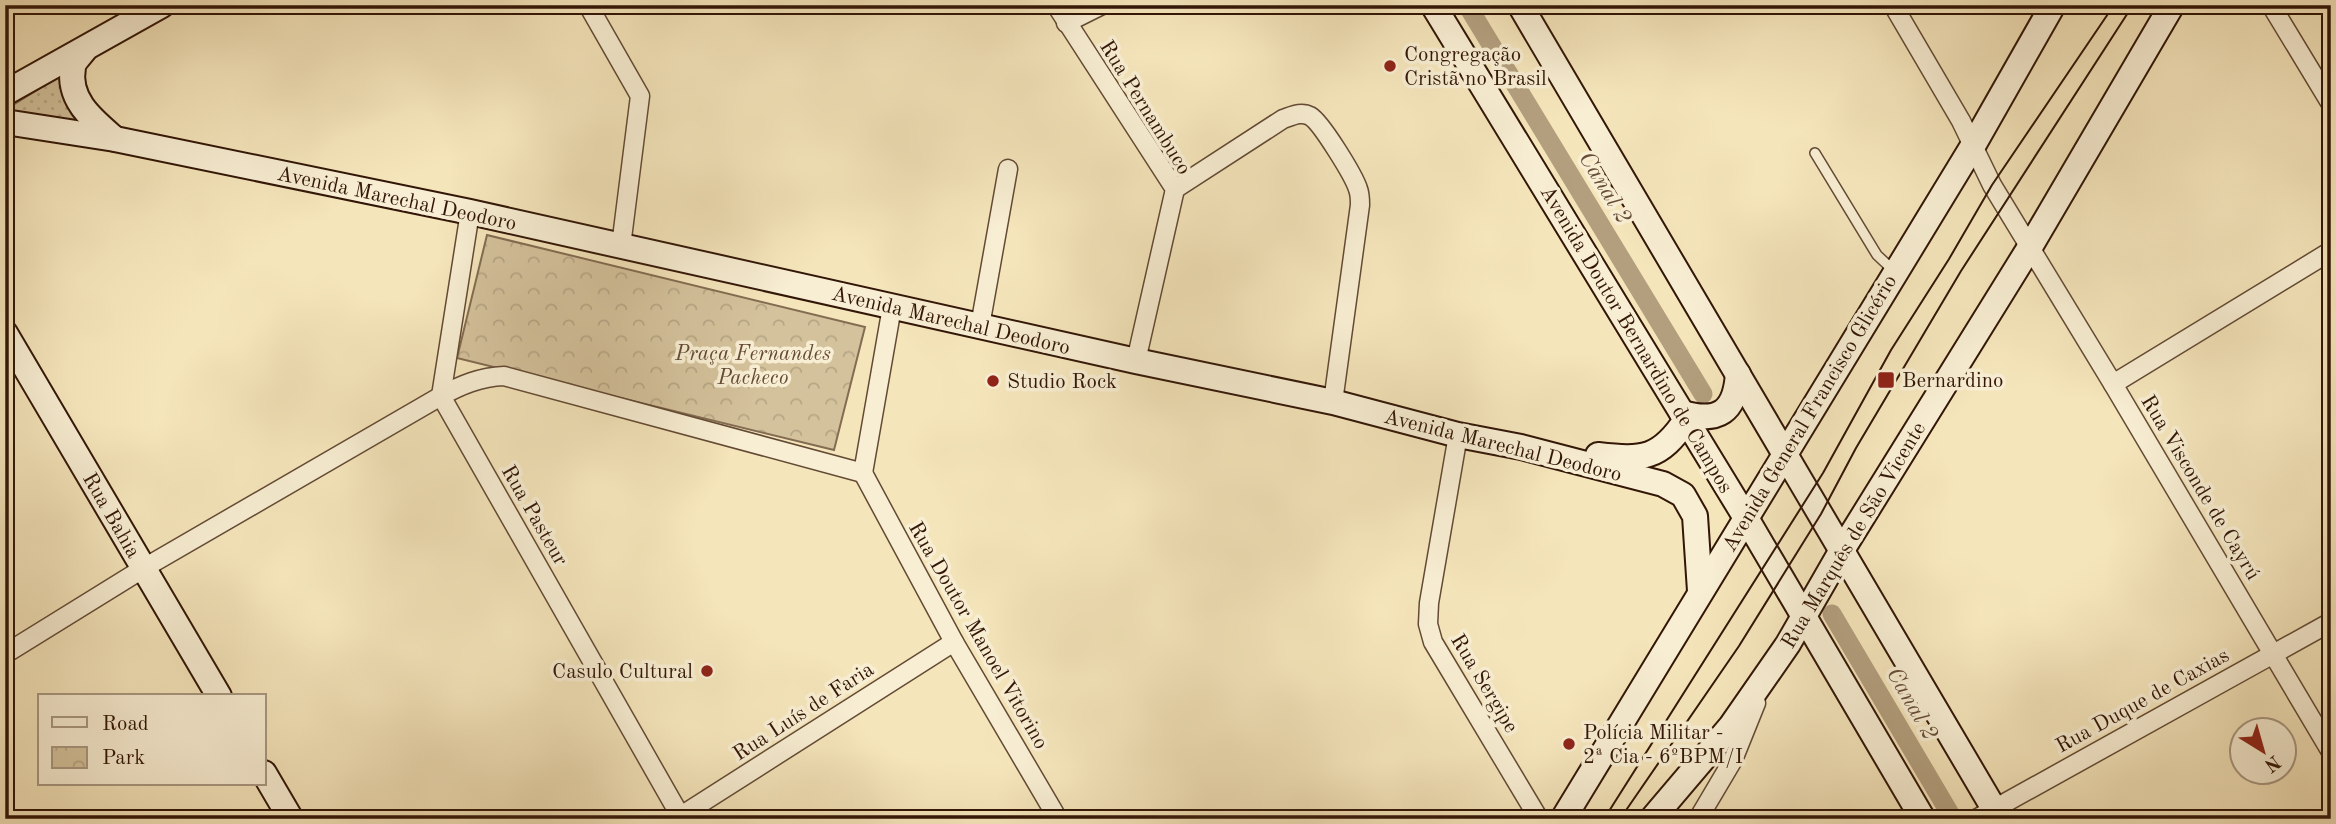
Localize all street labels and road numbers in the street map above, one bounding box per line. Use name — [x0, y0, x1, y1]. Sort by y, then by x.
street label: Rua Pernambuco — [1095, 37, 1194, 179]
street label: Avenida Marechal Deodoro — [275, 164, 518, 235]
street label: Avenida Doutor Bernardino de Campos — [1535, 182, 1736, 497]
street label: Avenida General Francisco Glicério — [1719, 272, 1901, 556]
street label: Avenida Marechal Deodoro — [829, 284, 1072, 359]
street label: Rua Visconde de Cayrú — [2136, 392, 2263, 584]
street label: Avenida Marechal Deodoro — [1382, 407, 1624, 486]
street label: Rua Marquês de São Vicente — [1778, 419, 1930, 653]
street label: Rua Pasteur — [497, 462, 571, 570]
street label: Rua Bahia — [78, 469, 144, 562]
street label: Rua Doutor Manoel Vitorino — [904, 519, 1051, 753]
street label: Rua Sergipe — [1446, 631, 1521, 737]
street label: Rua Duque de Caxias — [2053, 645, 2233, 758]
street label: Rua Luís de Faria — [730, 659, 878, 765]

